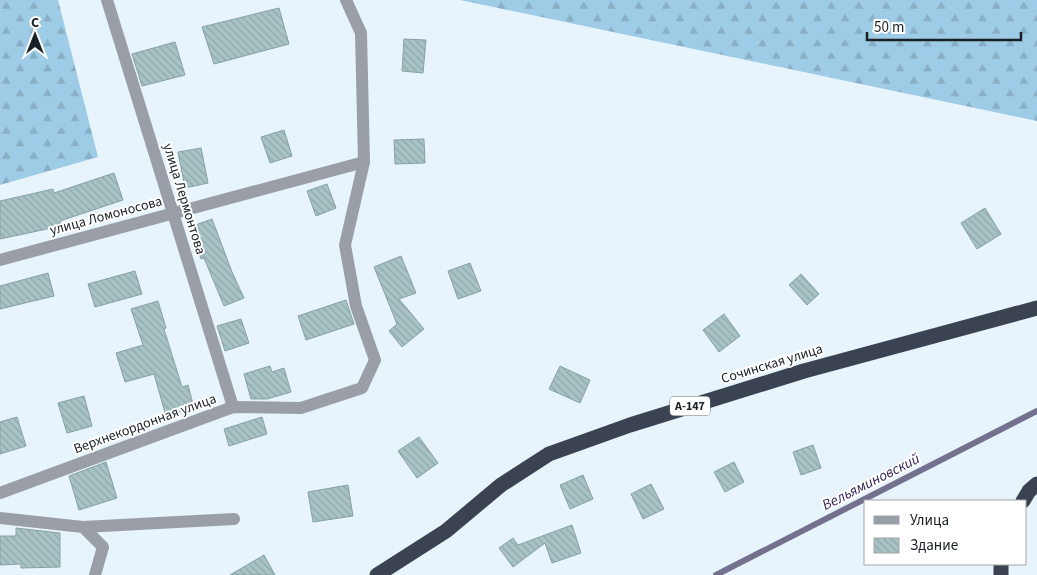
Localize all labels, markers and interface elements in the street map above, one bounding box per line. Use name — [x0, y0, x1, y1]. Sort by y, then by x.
north arrow — [10, 10, 60, 60]
scale bar — [867, 10, 1021, 42]
text: С — [31, 13, 39, 33]
text: 50 m — [874, 17, 904, 38]
street label: улица Лермонтова — [158, 141, 210, 257]
street label: улица Ломоносова — [48, 191, 164, 241]
street label: Сочинская улица — [719, 339, 825, 389]
street label: Верхнекордонная улица — [71, 389, 219, 459]
road number: А-147 — [670, 396, 710, 416]
water label: Вельяминовский — [819, 448, 924, 516]
legend — [864, 500, 1027, 565]
text: Улица — [910, 510, 949, 531]
text: Здание — [910, 535, 958, 556]

